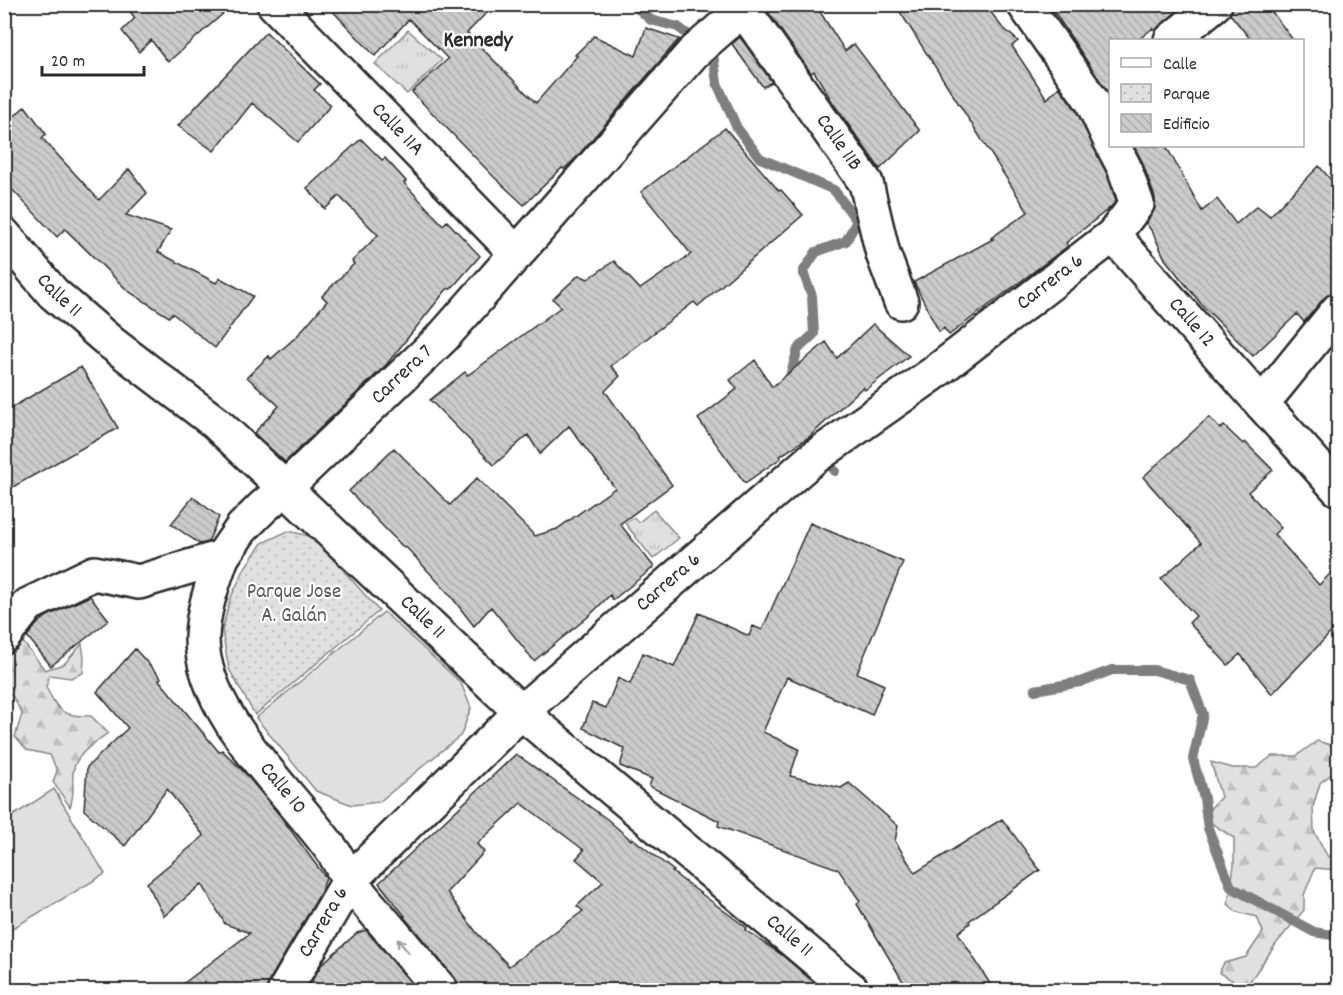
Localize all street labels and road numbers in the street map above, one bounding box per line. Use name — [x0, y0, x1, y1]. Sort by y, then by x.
street label: Calle 11A — [363, 96, 430, 164]
street label: Calle 11B — [807, 109, 868, 178]
street label: Carrera 6 — [1011, 247, 1091, 319]
street label: Calle 11 — [28, 268, 88, 326]
street label: Calle 12 — [1160, 291, 1221, 355]
street label: Carrera 7 — [365, 339, 440, 412]
street label: Carrera 6 — [630, 546, 708, 620]
street label: Calle 11 — [392, 589, 452, 647]
street label: Calle 10 — [251, 756, 313, 822]
street label: Carrera 6 — [292, 882, 357, 964]
street label: Calle 11 — [758, 908, 819, 965]

